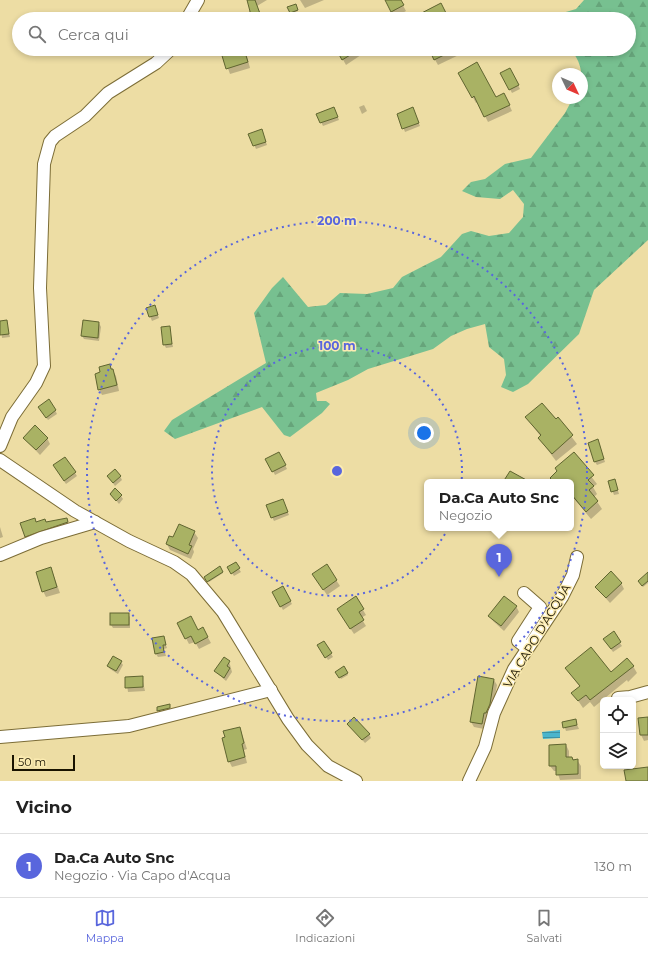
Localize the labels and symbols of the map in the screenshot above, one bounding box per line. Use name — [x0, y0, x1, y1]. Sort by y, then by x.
north arrow — [552, 68, 588, 104]
text: 200 m — [317, 213, 357, 228]
text: 100 m — [319, 338, 355, 353]
your location — [414, 423, 434, 443]
centre of rings — [330, 464, 344, 478]
pin: 1 — [486, 544, 512, 577]
street label: VIA CAPO D'ACQUA — [500, 581, 574, 690]
scale bar — [12, 753, 75, 772]

